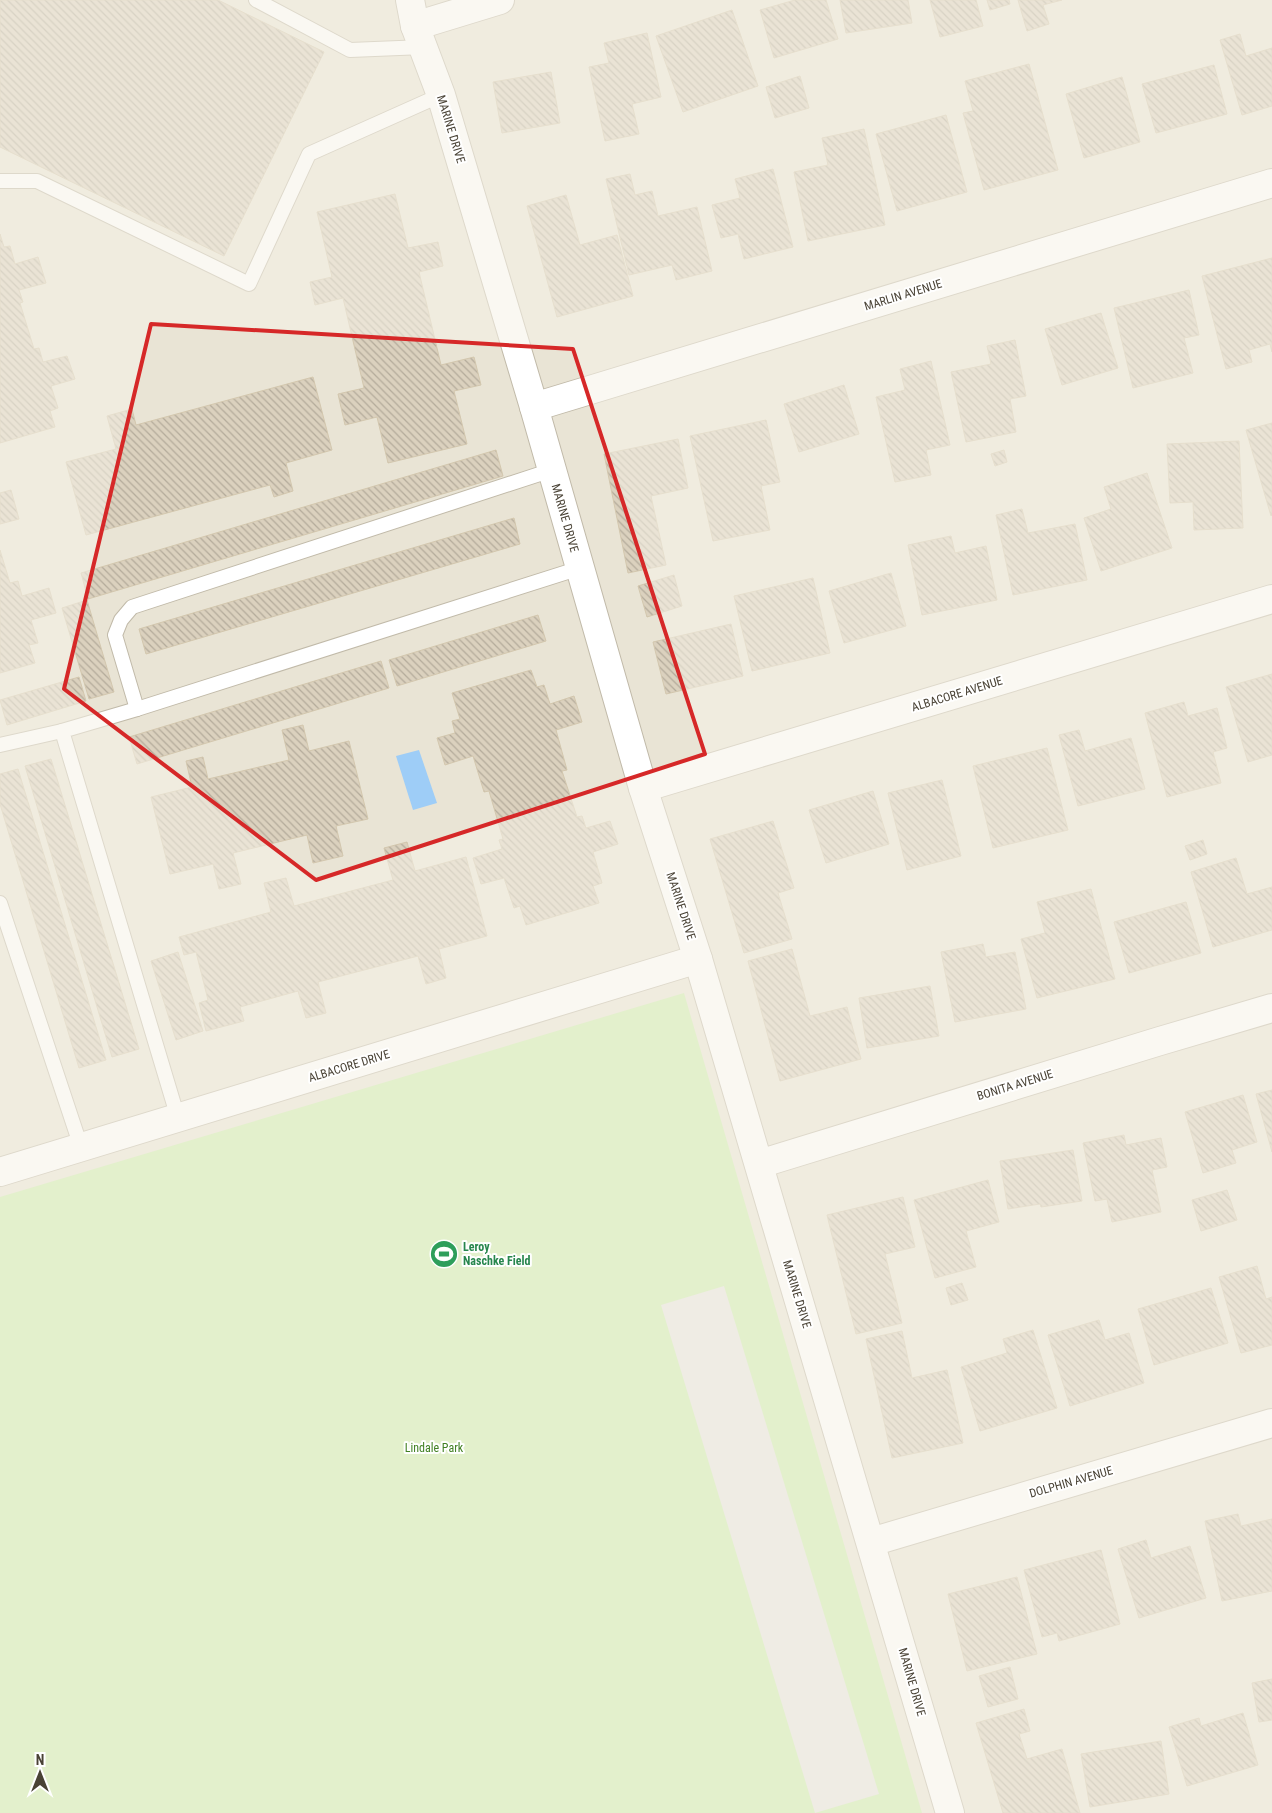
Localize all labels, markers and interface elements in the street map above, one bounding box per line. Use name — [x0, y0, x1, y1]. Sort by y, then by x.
street label: MARINE DRIVE — [434, 93, 468, 165]
street label: MARLIN AVENUE — [862, 277, 944, 313]
street label: MARINE DRIVE — [549, 482, 581, 554]
street label: ALBACORE AVENUE — [910, 674, 1004, 714]
street label: MARINE DRIVE — [663, 870, 699, 942]
street label: ALBACORE DRIVE — [307, 1047, 391, 1085]
street label: BONITA AVENUE — [975, 1067, 1055, 1103]
sports icon: Leroy Naschke Field — [429, 1239, 459, 1269]
place label: Leroy Naschke Field — [463, 1240, 531, 1268]
street label: MARINE DRIVE — [780, 1258, 814, 1330]
park label: Lindale Park — [405, 1441, 464, 1455]
street label: DOLPHIN AVENUE — [1028, 1463, 1114, 1501]
street label: MARINE DRIVE — [896, 1646, 928, 1718]
north arrow — [15, 1748, 65, 1798]
text: N — [36, 1752, 44, 1768]

